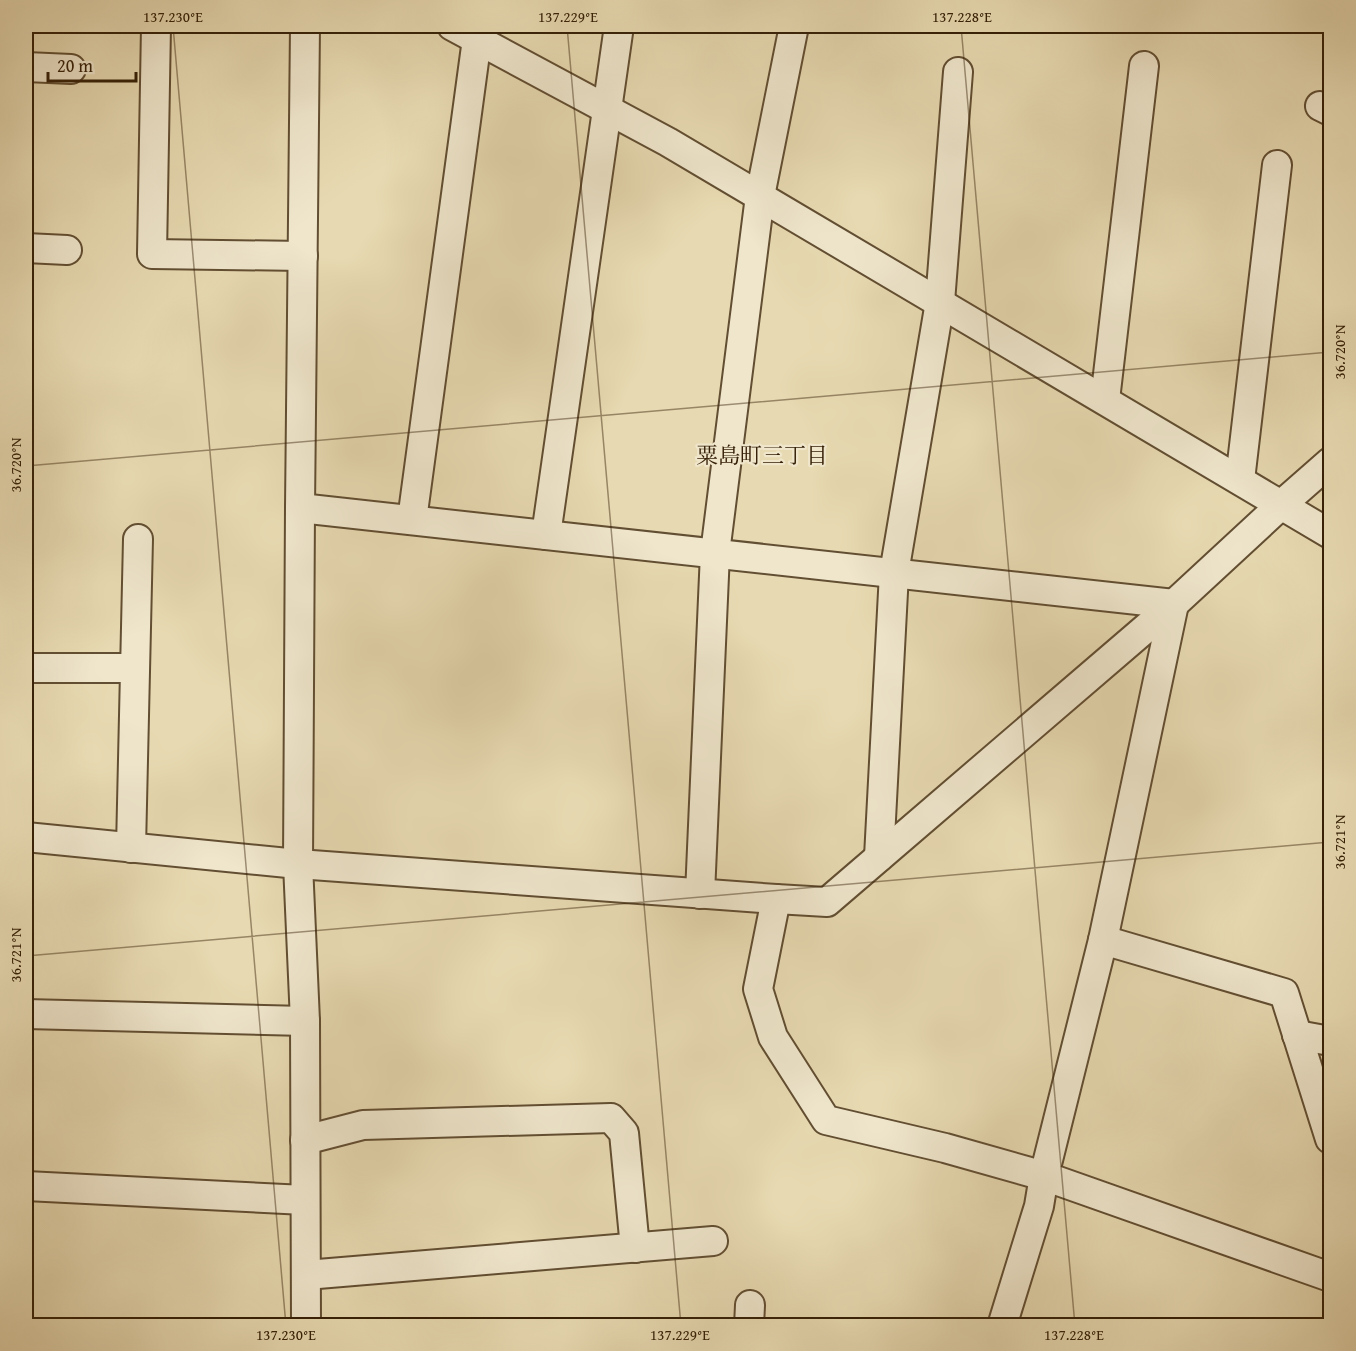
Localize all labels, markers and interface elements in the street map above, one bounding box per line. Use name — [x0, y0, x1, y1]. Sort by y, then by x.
text: 137.230°E — [143, 6, 203, 27]
text: 137.229°E — [538, 6, 598, 27]
text: 137.228°E — [932, 6, 992, 27]
scale bar — [48, 45, 136, 83]
text: 20 m — [57, 52, 93, 79]
text: 36.720°N — [1329, 324, 1350, 379]
text: 36.720°N — [5, 437, 26, 492]
district label: 粟島町三丁目 — [696, 439, 828, 471]
text: 36.721°N — [1329, 814, 1350, 869]
text: 36.721°N — [5, 927, 26, 982]
text: 137.230°E — [256, 1324, 316, 1345]
text: 137.229°E — [650, 1324, 710, 1345]
text: 137.228°E — [1044, 1324, 1104, 1345]

